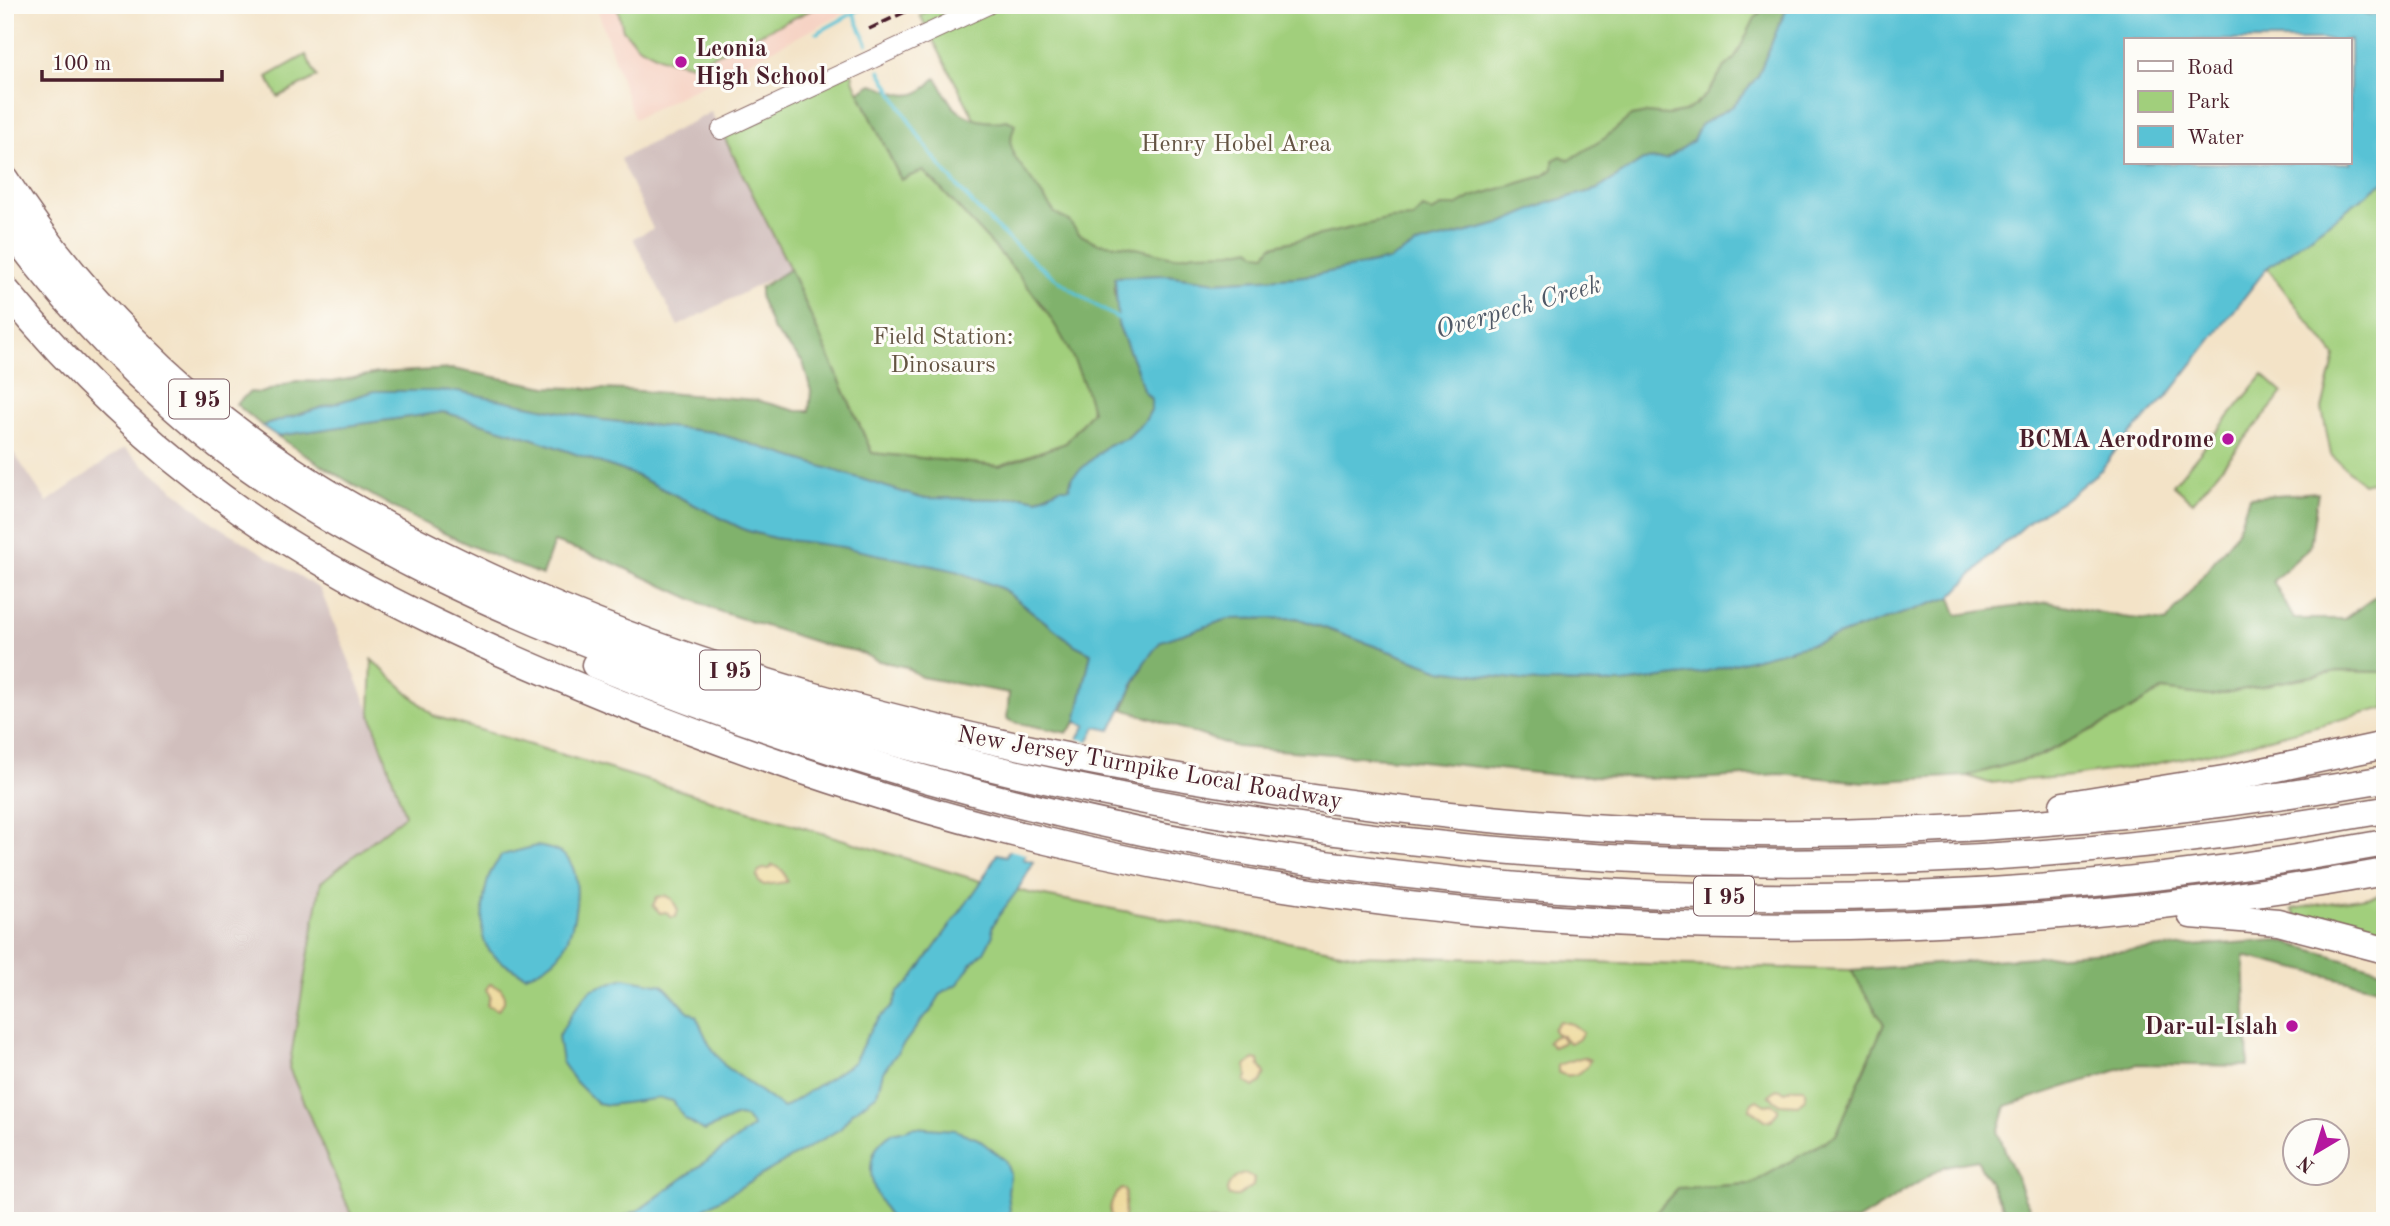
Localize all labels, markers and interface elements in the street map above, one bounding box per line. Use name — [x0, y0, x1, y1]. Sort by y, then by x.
scale bar — [42, 38, 222, 82]
place label: Leonia High School — [695, 38, 826, 90]
legend — [2124, 38, 2352, 164]
text: 100 m — [52, 54, 111, 75]
marker: Leonia High School — [673, 54, 689, 70]
text: Road — [2187, 58, 2234, 79]
text: Park — [2187, 92, 2230, 113]
text: Water — [2187, 128, 2244, 149]
park label: Henry Hobel Area — [1141, 133, 1331, 157]
water label: Overpeck Creek — [1433, 272, 1604, 344]
park label: Field Station: Dinosaurs — [872, 326, 1014, 378]
road number: I 95 — [169, 380, 229, 418]
place label: BCMA Aerodrome — [2018, 429, 2214, 453]
marker: BCMA Aerodrome — [2220, 431, 2236, 447]
road number: I 95 — [700, 650, 760, 690]
street label: New Jersey Turnpike Local Roadway — [955, 723, 1344, 815]
road number: I 95 — [1694, 876, 1754, 916]
place label: Dar-ul-Islah — [2144, 1016, 2278, 1040]
marker: Dar-ul-Islah — [2284, 1018, 2300, 1034]
north arrow — [2282, 1118, 2352, 1188]
text: N — [2295, 1151, 2319, 1175]

